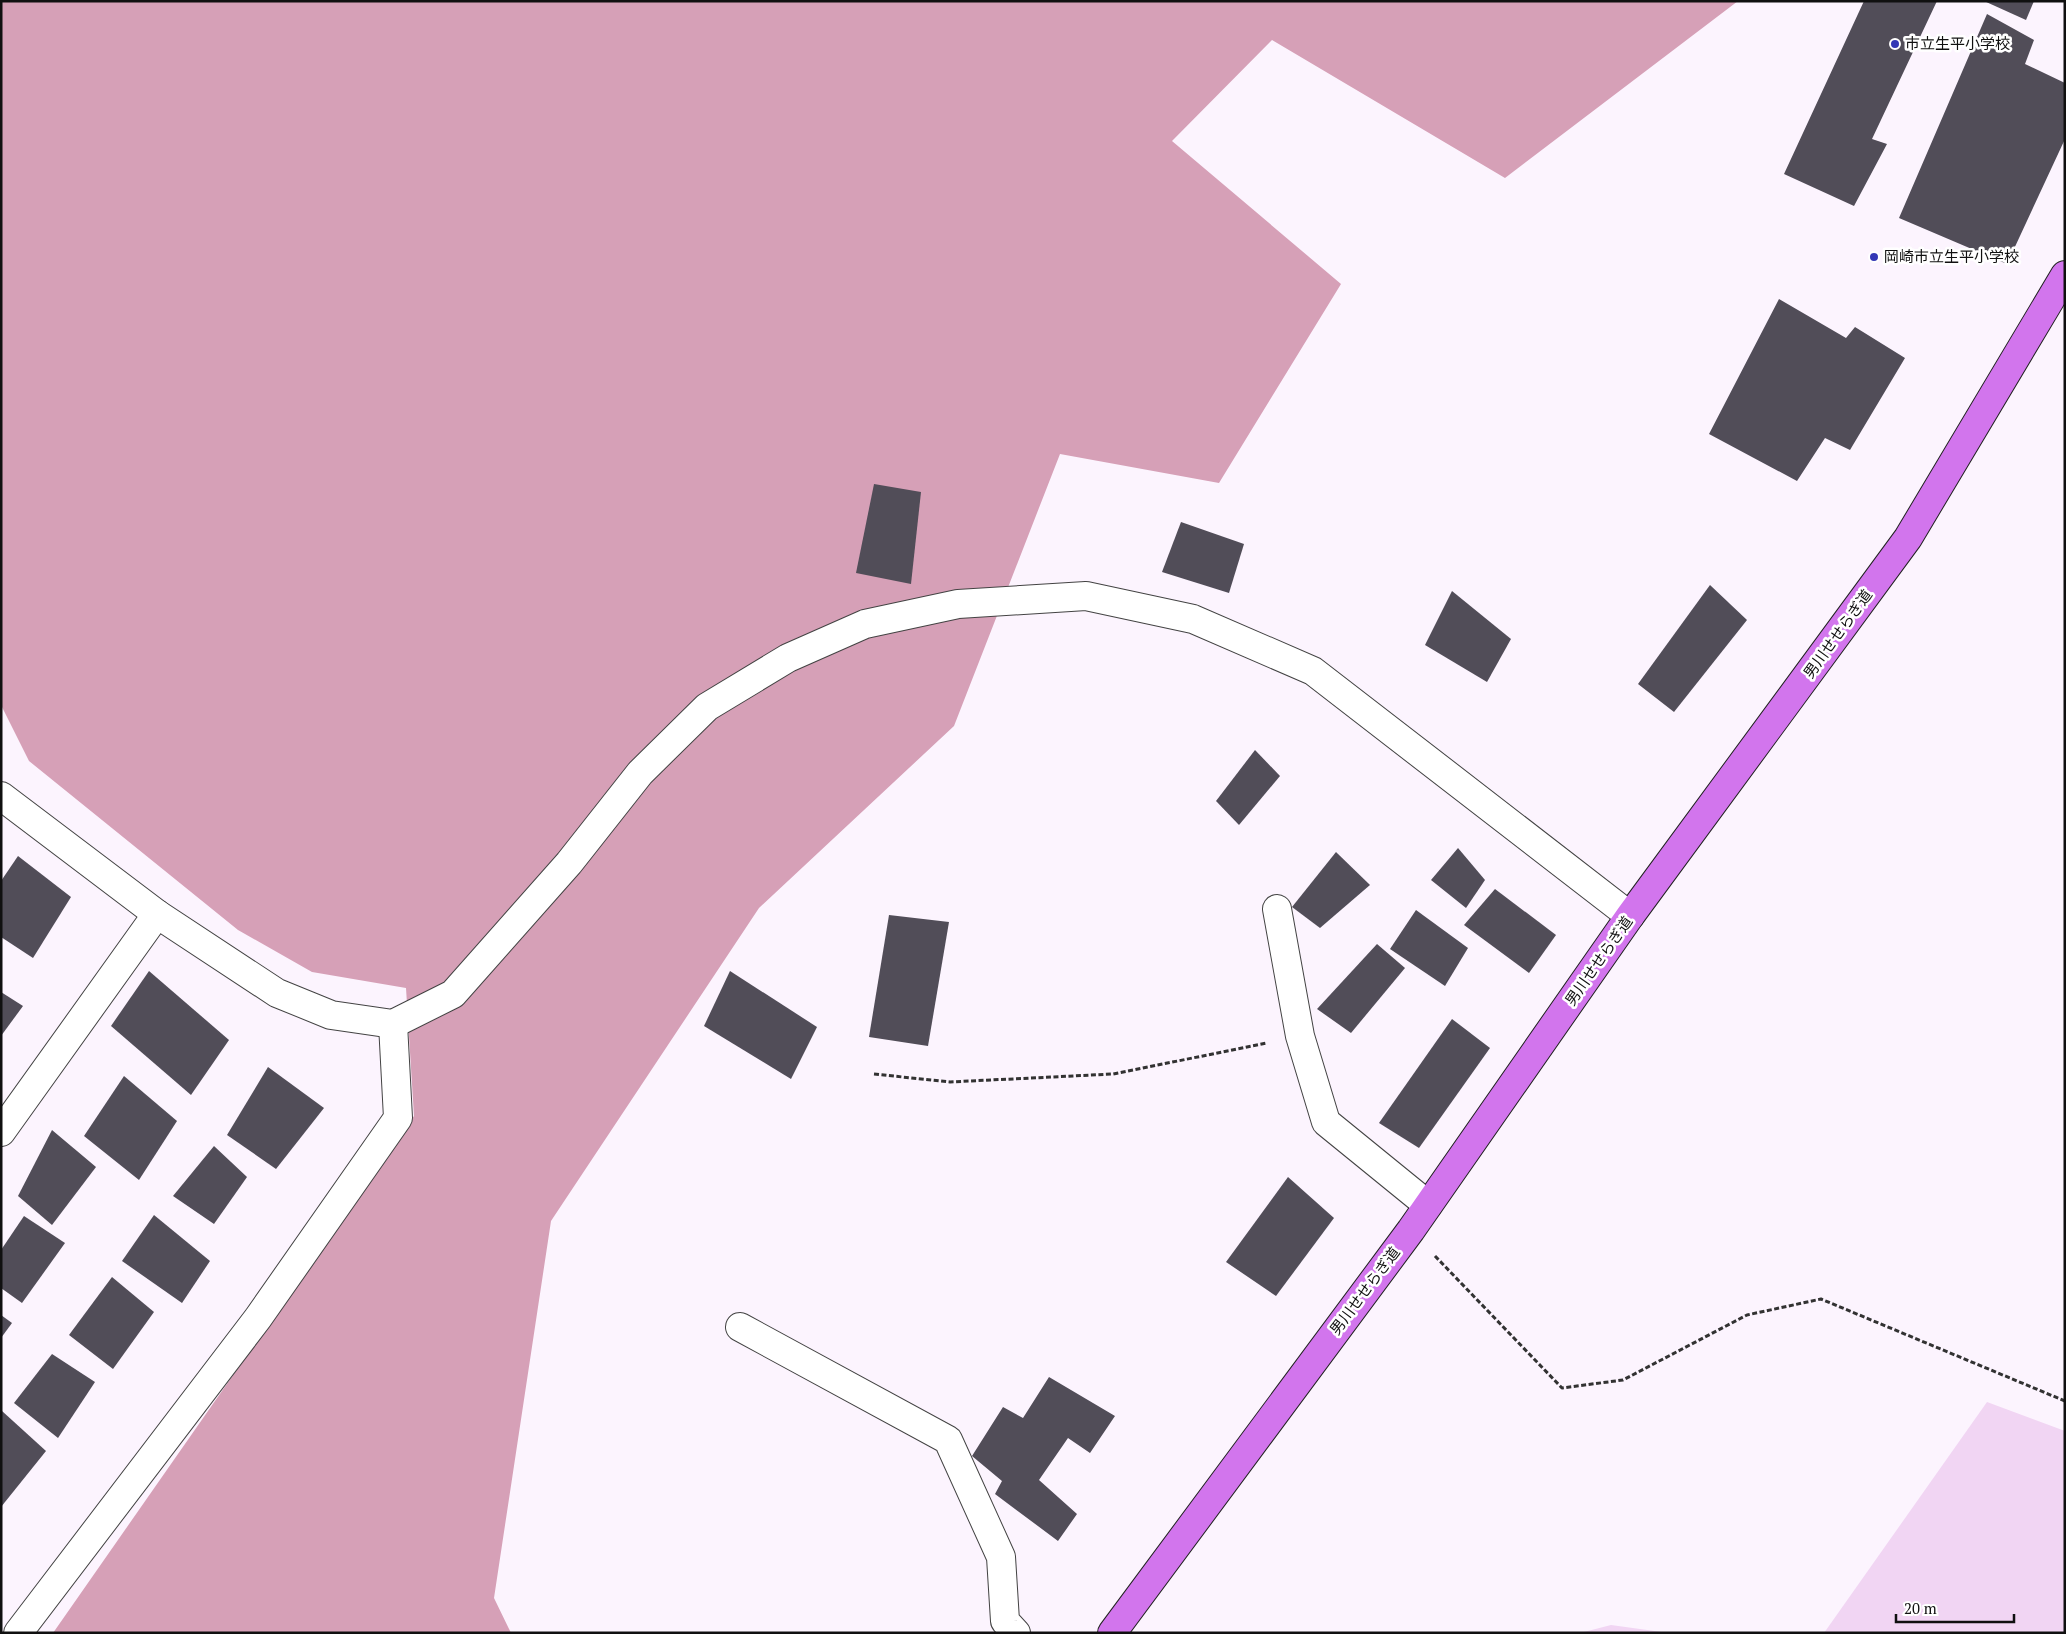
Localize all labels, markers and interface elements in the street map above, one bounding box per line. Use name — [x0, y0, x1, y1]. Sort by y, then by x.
place label: 市立生平小学校 — [1905, 33, 2010, 53]
marker: 市立生平小学校 — [1889, 38, 1901, 50]
place label: 岡崎市立生平小学校 — [1884, 246, 2019, 266]
marker: 岡崎市立生平小学校 — [1868, 251, 1880, 263]
street label: 男川せせらぎ道 — [1798, 585, 1876, 682]
street label: 男川せせらぎ道 — [1560, 912, 1636, 1009]
street label: 男川せせらぎ道 — [1325, 1242, 1404, 1338]
scale bar — [1896, 1592, 2014, 1624]
text: 20 m — [1904, 1598, 1937, 1618]

